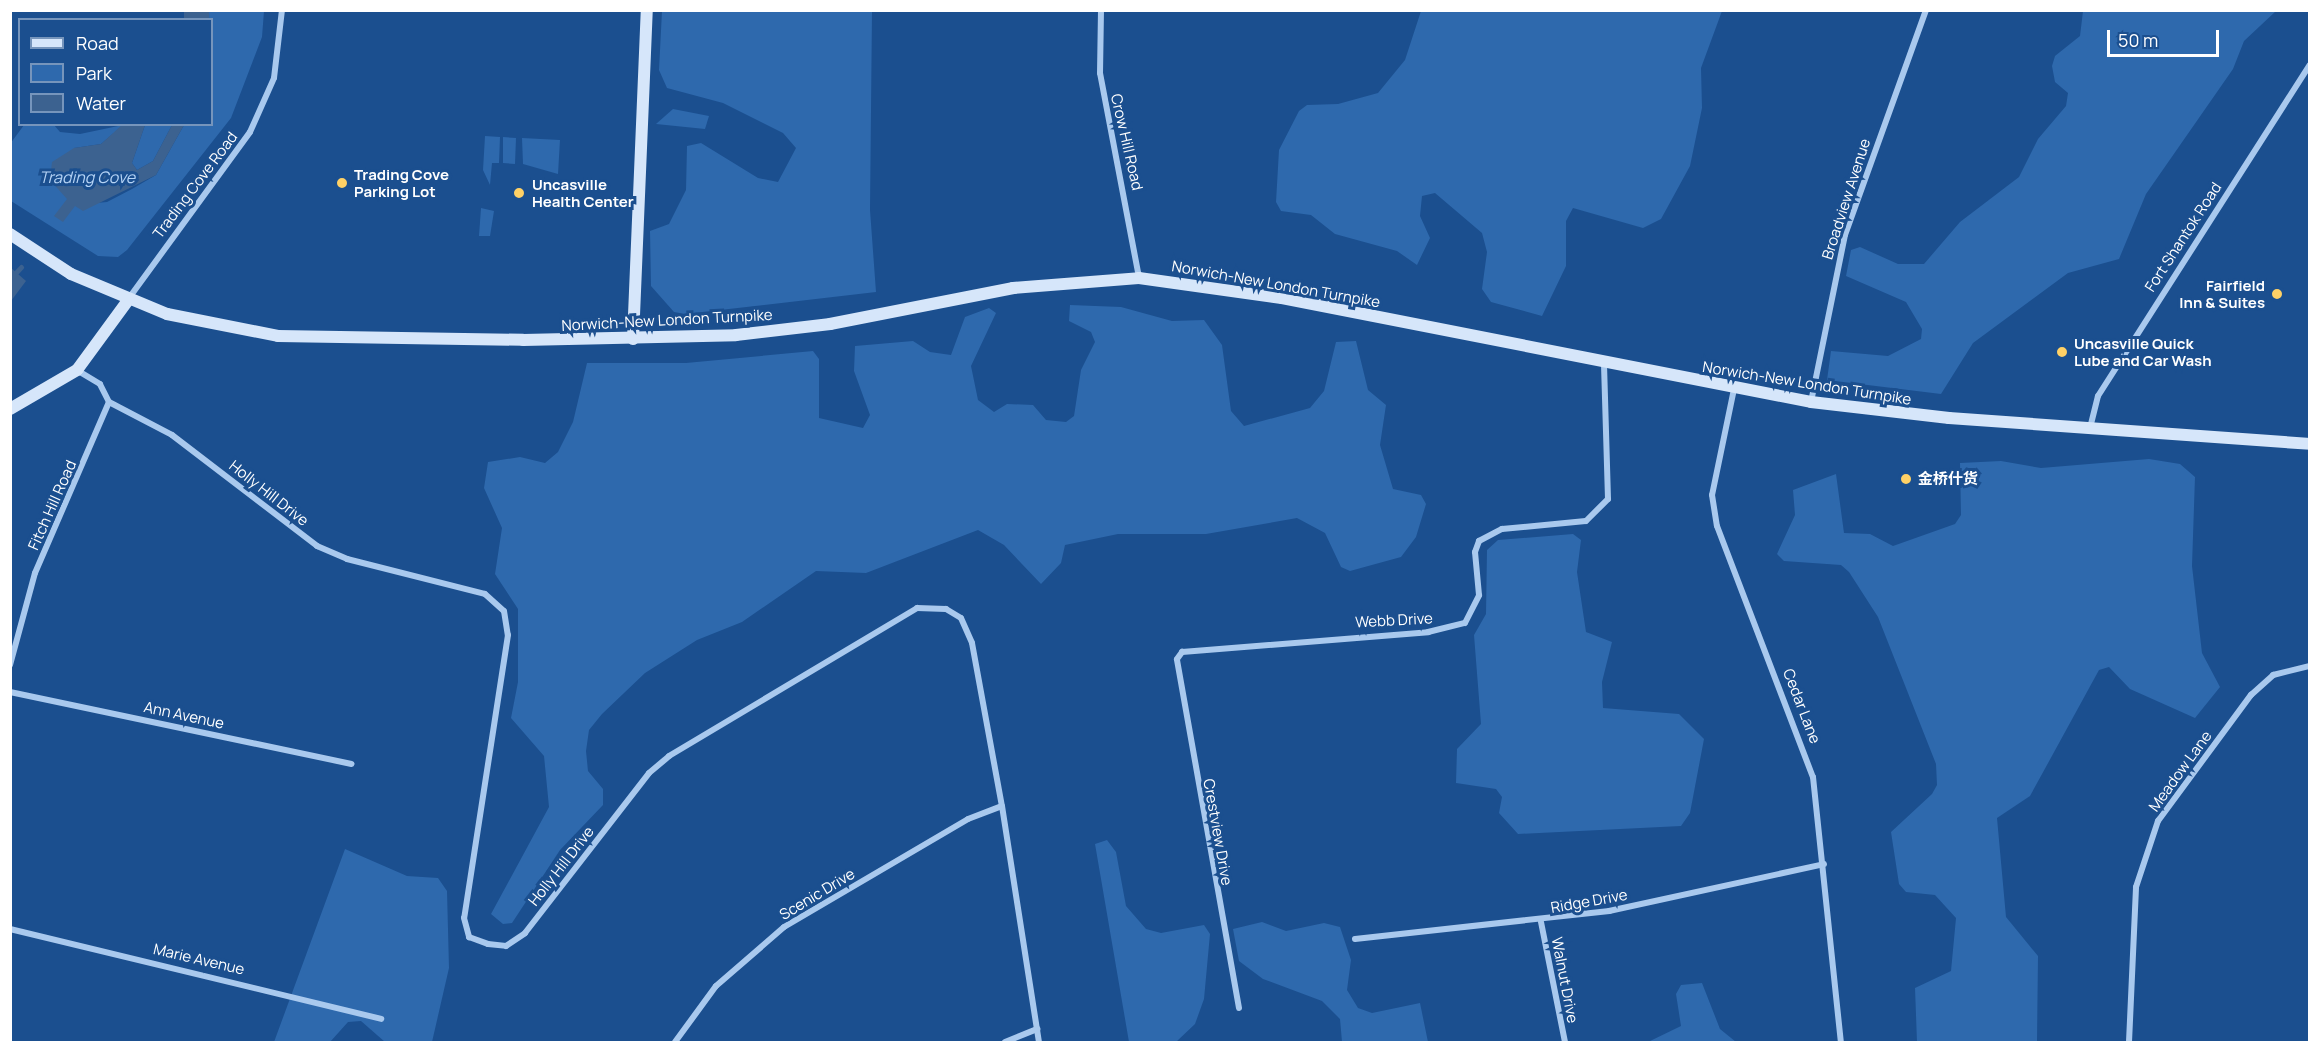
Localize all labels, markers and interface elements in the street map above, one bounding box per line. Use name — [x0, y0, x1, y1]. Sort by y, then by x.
legend — [18, 18, 213, 126]
scale bar — [2110, 18, 2222, 56]
text: 50 m — [2118, 28, 2158, 52]
text: Road — [76, 31, 119, 55]
text: Park — [76, 61, 112, 85]
text: Water — [76, 91, 126, 115]
street label: Crow Hill Road — [1107, 92, 1147, 192]
street label: Trading Cove Road — [149, 128, 241, 242]
street label: Broadview Avenue — [1818, 136, 1874, 262]
place label: Trading Cove Parking Lot — [354, 165, 449, 200]
water label: Trading Cove — [39, 167, 135, 187]
place label: Uncasville Health Center — [532, 175, 634, 210]
marker: Trading Cove Parking Lot — [335, 176, 349, 190]
street label: Fort Shantok Road — [2141, 179, 2225, 295]
marker: Uncasville Health Center — [510, 184, 528, 202]
street label: Norwich-New London Turnpike — [1170, 257, 1382, 311]
place label: Fairfield Inn & Suites — [2179, 276, 2265, 311]
marker: Fairfield Inn & Suites — [2270, 287, 2284, 301]
street label: Norwich-New London Turnpike — [561, 305, 773, 335]
place label: Uncasville Quick Lube and Car Wash — [2074, 334, 2212, 369]
marker: Uncasville Quick Lube and Car Wash — [2055, 345, 2069, 359]
street label: Norwich-New London Turnpike — [1701, 358, 1913, 408]
street label: Holly Hill Drive — [226, 456, 312, 530]
street label: Fitch Hill Road — [24, 457, 80, 553]
place label: 金桥什货 — [1918, 470, 1978, 488]
marker: 金桥什货 — [1899, 472, 1913, 486]
street label: Webb Drive — [1355, 609, 1433, 631]
street label: Cedar Lane — [1779, 666, 1825, 746]
street label: Ann Avenue — [142, 698, 226, 732]
street label: Meadow Lane — [2145, 727, 2215, 815]
street label: Crestview Drive — [1200, 777, 1236, 887]
street label: Holly Hill Drive — [524, 823, 598, 909]
street label: Scenic Drive — [776, 864, 858, 924]
street label: Ridge Drive — [1549, 885, 1629, 917]
street label: Walnut Drive — [1548, 936, 1582, 1024]
street label: Marie Avenue — [152, 940, 246, 978]

